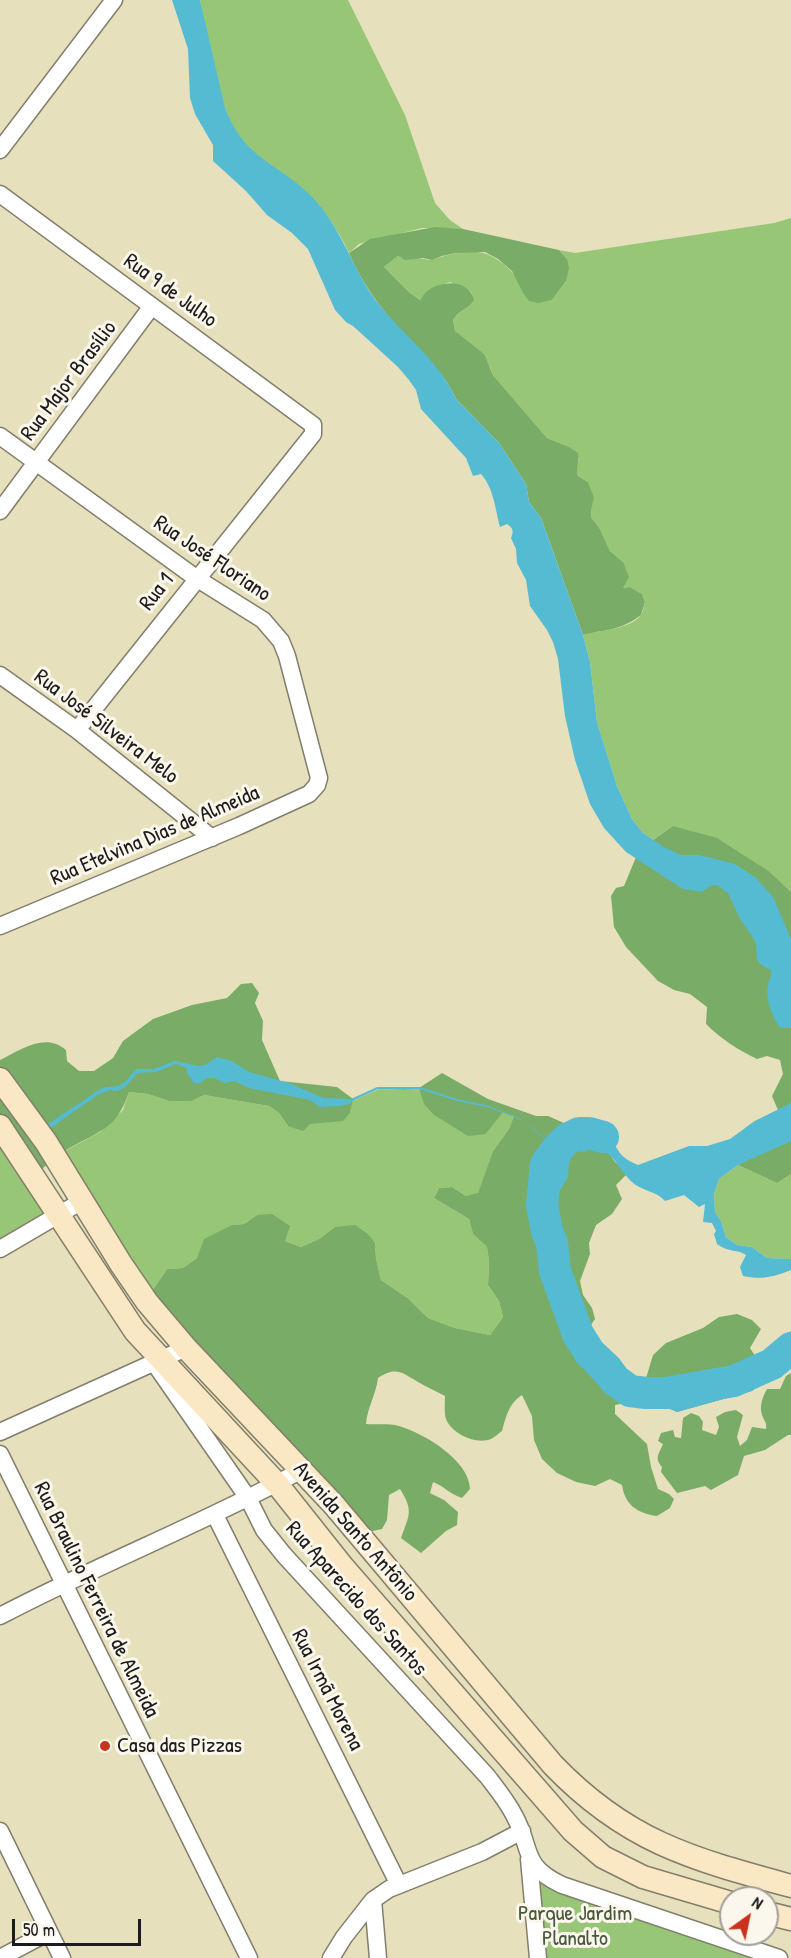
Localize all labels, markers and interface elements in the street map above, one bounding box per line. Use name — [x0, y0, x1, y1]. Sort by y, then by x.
street label: Rua 9 de Julho — [118, 248, 222, 334]
street label: Rua Major Brasílio — [15, 316, 123, 446]
street label: Rua José Floriano — [148, 510, 276, 608]
street label: Rua 1 — [134, 568, 180, 616]
street label: Rua José Silveira Melo — [29, 664, 183, 790]
street label: Rua Etelvina Dias de Almeida — [47, 780, 263, 892]
street label: Avenida Santo Antônio — [287, 1457, 423, 1607]
street label: Rua Braulino Ferreira de Almeida — [27, 1478, 165, 1722]
street label: Rua Aparecido dos Santos — [280, 1516, 432, 1682]
street label: Rua Irmã Morena — [285, 1625, 369, 1755]
place label: Casa das Pizzas — [117, 1733, 242, 1759]
marker: Casa das Pizzas — [98, 1739, 112, 1753]
north arrow — [719, 1886, 779, 1946]
text: N — [748, 1891, 767, 1914]
park label: Parque Jardim Planalto — [518, 1901, 632, 1952]
scale bar — [15, 1907, 144, 1945]
text: 50 m — [23, 1917, 55, 1942]

